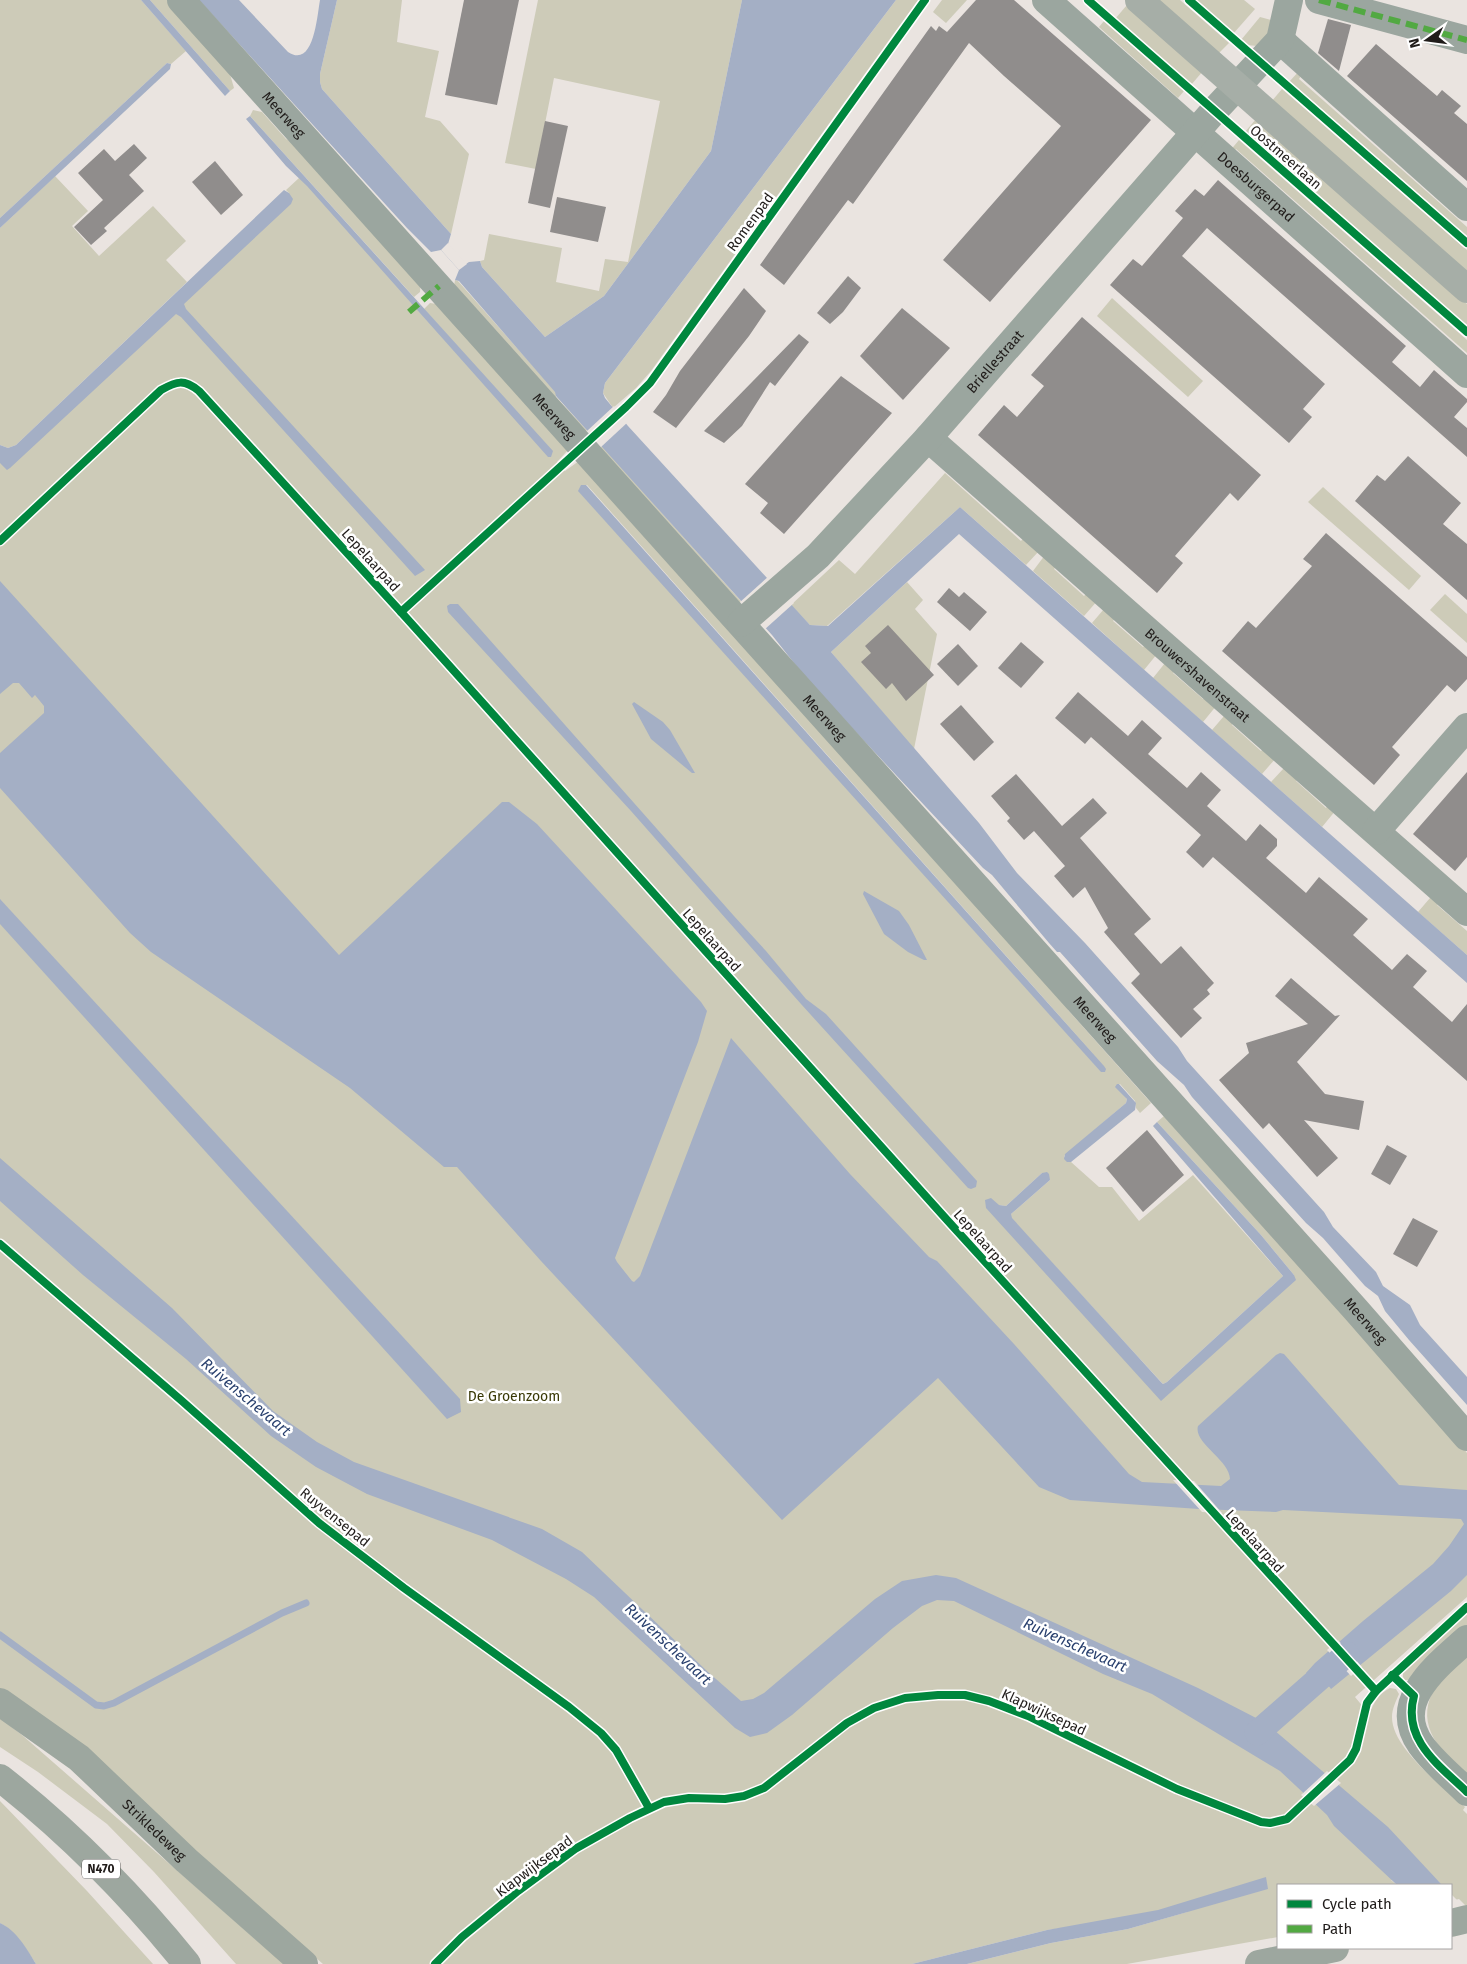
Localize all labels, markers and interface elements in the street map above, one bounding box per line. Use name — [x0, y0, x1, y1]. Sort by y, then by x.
north arrow — [1402, 15, 1452, 65]
text: N — [1405, 36, 1424, 50]
street label: Meerweg — [258, 88, 309, 142]
street label: Oostmeerlaan — [1246, 122, 1325, 193]
street label: Doesburgerpad — [1214, 148, 1298, 226]
street label: Romenpad — [723, 190, 777, 255]
street label: Briellestraat — [963, 326, 1028, 397]
street label: Meerweg — [529, 390, 580, 444]
street label: Lepelaarpad — [338, 525, 403, 595]
street label: Brouwershavenstraat — [1141, 625, 1254, 727]
street label: Meerweg — [799, 691, 850, 745]
street label: Lepelaarpad — [679, 905, 744, 975]
street label: Meerweg — [1070, 993, 1120, 1047]
street label: Lepelaarpad — [950, 1206, 1015, 1276]
street label: Meerweg — [1340, 1294, 1390, 1348]
water label: Ruivenschevaart — [198, 1354, 295, 1440]
park label: De Groenzoom — [468, 1388, 560, 1405]
street label: Ruyvensepad — [296, 1484, 373, 1551]
street label: Lepelaarpad — [1222, 1506, 1287, 1576]
water label: Ruivenschevaart — [621, 1599, 715, 1689]
water label: Ruivenschevaart — [1021, 1614, 1130, 1676]
street label: Klapwijksepad — [999, 1685, 1089, 1740]
street label: Strikledeweg — [119, 1796, 190, 1865]
street label: Klapwijksepad — [493, 1832, 576, 1901]
road number: N470 — [82, 1860, 120, 1878]
legend — [1277, 1884, 1452, 1949]
text: Cycle path — [1322, 1895, 1392, 1913]
text: Path — [1322, 1920, 1352, 1938]

